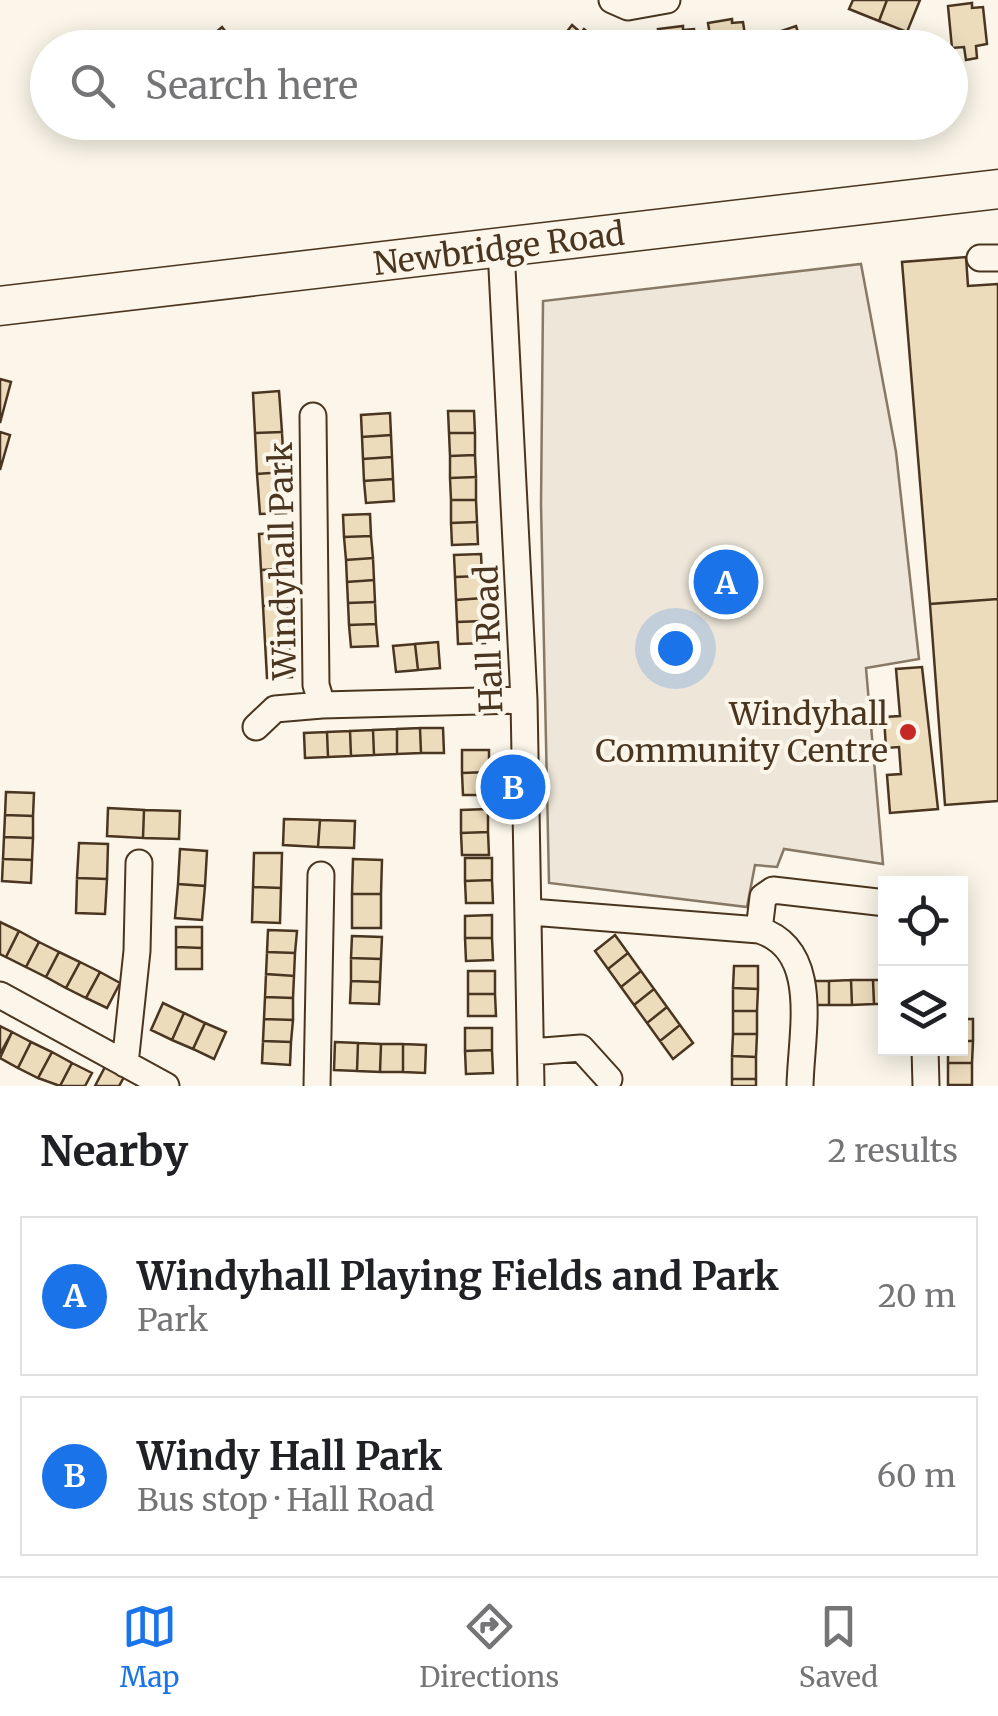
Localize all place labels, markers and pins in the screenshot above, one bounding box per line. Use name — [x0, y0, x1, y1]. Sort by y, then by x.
pin: A — [694, 544, 758, 620]
place label: Windyhall Community Centre — [595, 694, 888, 771]
marker: Windyhall Community Centre — [897, 721, 919, 743]
pin: B — [480, 750, 546, 824]

